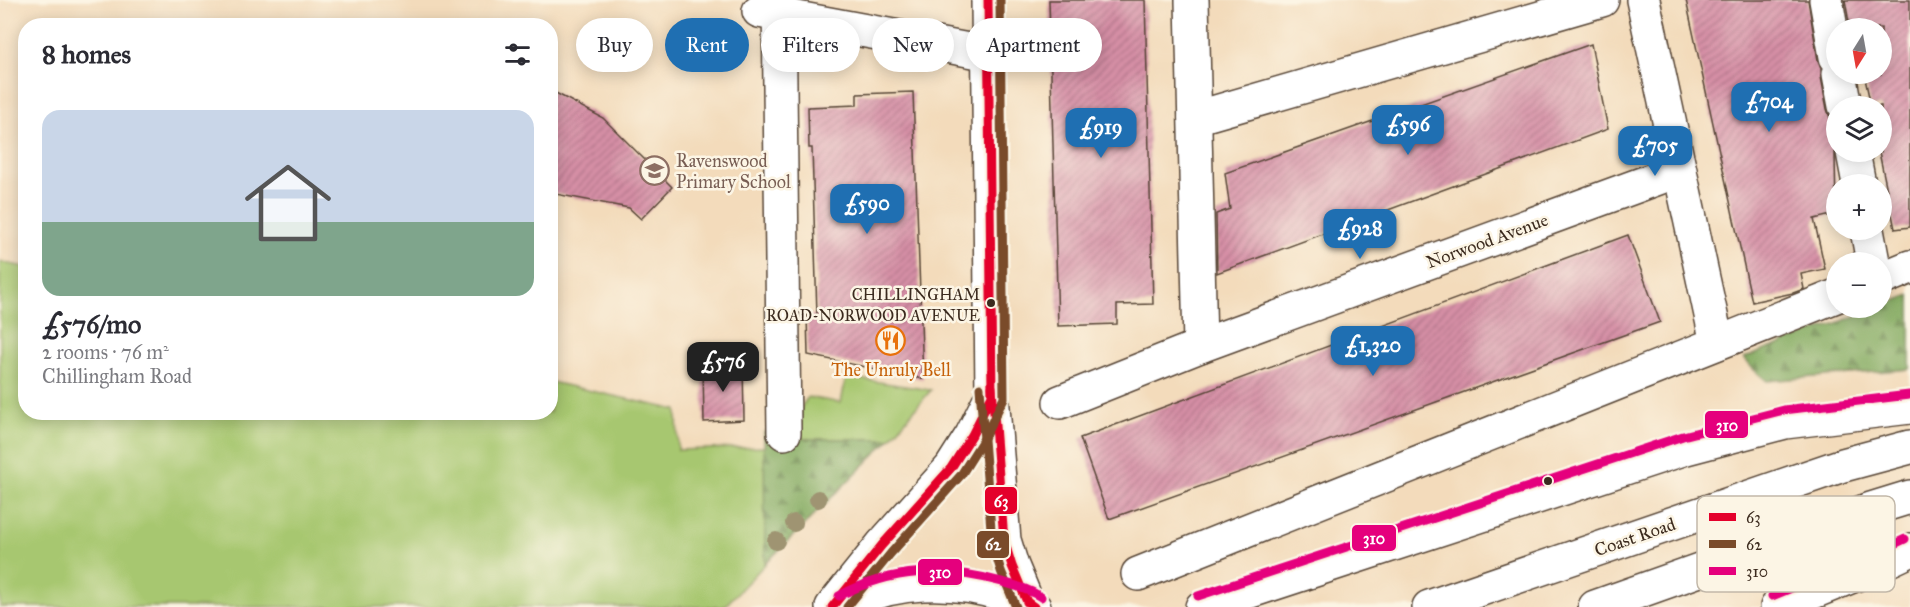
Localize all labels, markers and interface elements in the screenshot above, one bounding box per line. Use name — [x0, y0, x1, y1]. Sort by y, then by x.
chip: Buy — [576, 18, 653, 72]
chip: Rent — [665, 18, 749, 72]
chip: Filters — [761, 18, 860, 72]
chip: New — [872, 18, 954, 72]
chip: Apartment — [966, 18, 1102, 72]
north arrow — [1826, 18, 1892, 84]
map controls — [1826, 18, 1892, 318]
text: 8 homes — [42, 38, 131, 70]
icon: filters — [501, 38, 534, 71]
pin: £704 — [1733, 82, 1805, 133]
text: £704 — [1745, 89, 1793, 113]
button: layers — [1826, 96, 1892, 162]
pin: £596 — [1372, 105, 1444, 156]
pin: £919 — [1065, 108, 1137, 159]
text: £596 — [1386, 112, 1430, 136]
text: £919 — [1080, 115, 1123, 139]
pin: £705 — [1619, 126, 1691, 177]
text: £705 — [1632, 133, 1678, 157]
icon: home — [234, 149, 342, 257]
place label: Ravenswood Primary School — [676, 150, 791, 193]
school or university icon: Ravenswood Primary School — [639, 155, 671, 187]
button: + — [1826, 174, 1892, 240]
pin: £590 — [831, 184, 903, 235]
text: £590 — [844, 191, 890, 215]
pin: £928 — [1324, 209, 1396, 260]
street label: Norwood Avenue — [1423, 209, 1551, 273]
text: £928 — [1337, 216, 1383, 240]
button: − — [1826, 252, 1892, 318]
place label: CHILLINGHAM ROAD-NORWOOD AVENUE — [766, 285, 980, 325]
marker: CHILLINGHAM ROAD-NORWOOD AVENUE — [985, 297, 997, 309]
text: £576/mo — [42, 308, 141, 340]
restaurant icon: The Unruly Bell — [875, 325, 907, 357]
pin: £1,320 — [1324, 326, 1422, 377]
text: £1,320 — [1345, 333, 1401, 357]
text: 2 rooms · 76 m² — [42, 340, 169, 364]
pin: £576 — [687, 342, 759, 393]
text: £576 — [701, 349, 745, 373]
place label: The Unruly Bell — [831, 359, 951, 381]
text: Chillingham Road — [42, 364, 192, 388]
line badge: 310 — [1704, 410, 1749, 439]
text: 310 — [1716, 416, 1738, 436]
unlabelled marker — [1542, 475, 1554, 487]
line badge: 63 — [984, 486, 1018, 515]
text: 63 — [994, 492, 1008, 512]
legend — [1697, 496, 1895, 592]
text: 63 — [1746, 508, 1761, 527]
street label: Coast Road — [1592, 513, 1678, 561]
line badge: 310 — [1351, 524, 1397, 552]
text: 310 — [1363, 529, 1385, 549]
line badge: 62 — [976, 530, 1010, 559]
text: 62 — [985, 535, 1002, 554]
text: 62 — [1746, 535, 1762, 554]
line badge: 310 — [917, 558, 963, 586]
text: 310 — [1746, 562, 1768, 581]
text: 310 — [929, 563, 951, 583]

